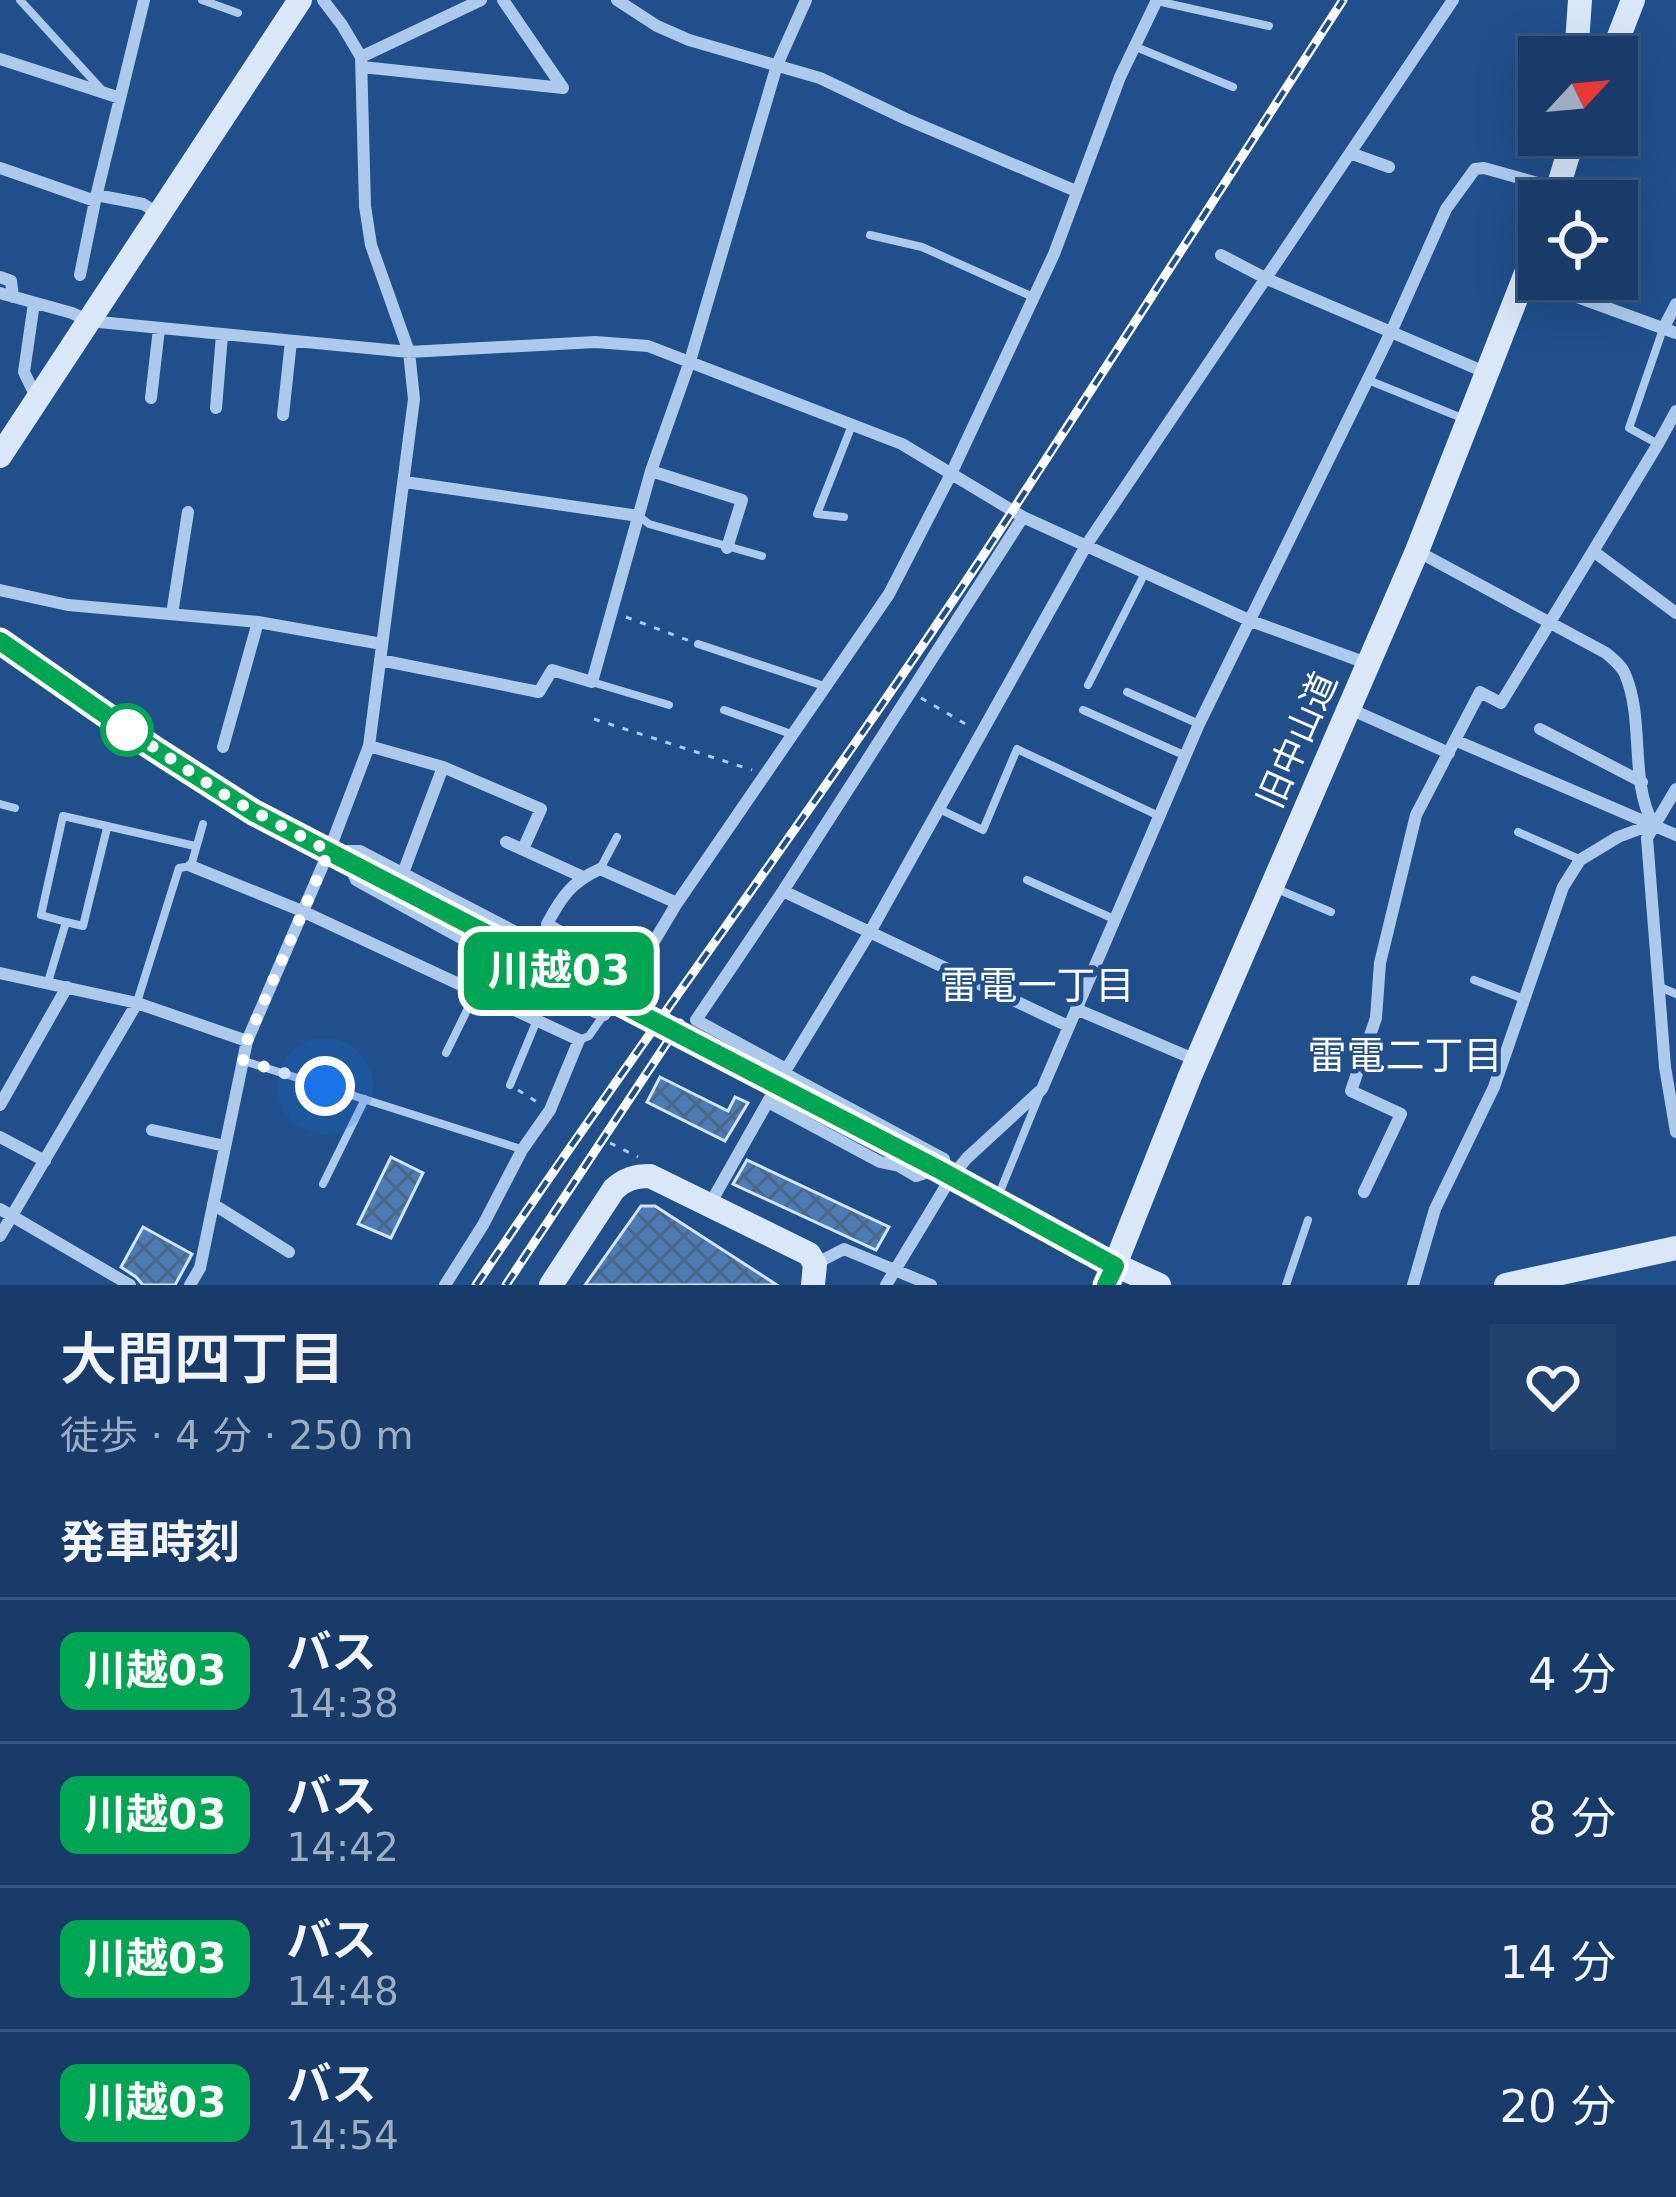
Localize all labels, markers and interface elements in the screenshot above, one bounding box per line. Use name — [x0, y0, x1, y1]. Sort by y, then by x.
north arrow — [1518, 36, 1638, 156]
map controls — [1518, 36, 1638, 300]
button: locate — [1518, 180, 1638, 300]
street label: 旧中山道 — [1249, 666, 1345, 814]
unlabelled marker — [102, 705, 152, 755]
line badge: 川越03 — [475, 932, 643, 1010]
text: 川越03 — [488, 946, 630, 995]
district label: 雷電一丁目 — [939, 963, 1135, 1008]
district label: 雷電二丁目 — [1307, 1033, 1503, 1078]
your location — [295, 1056, 355, 1116]
button: heart — [1490, 1324, 1616, 1450]
text: 大間四丁目 — [60, 1326, 345, 1392]
text: 徒歩 · 4 分 · 250 m — [60, 1413, 413, 1458]
text: 発車時刻 — [60, 1516, 240, 1569]
text: バス — [286, 1626, 376, 1679]
text: 川越03 — [84, 1646, 226, 1695]
text: 4 分 — [1528, 1648, 1616, 1701]
text: 14:38 — [286, 1681, 399, 1726]
text: バス — [286, 1770, 376, 1823]
text: 川越03 — [84, 1790, 226, 1839]
text: 8 分 — [1528, 1792, 1616, 1845]
text: 14:42 — [286, 1825, 399, 1870]
text: バス — [286, 1914, 376, 1967]
text: 川越03 — [84, 1934, 226, 1983]
text: 14 分 — [1499, 1936, 1616, 1989]
text: 14:48 — [286, 1969, 399, 2014]
text: バス — [286, 2058, 376, 2111]
text: 川越03 — [84, 2078, 226, 2127]
text: 20 分 — [1499, 2080, 1616, 2133]
text: 14:54 — [286, 2113, 399, 2158]

